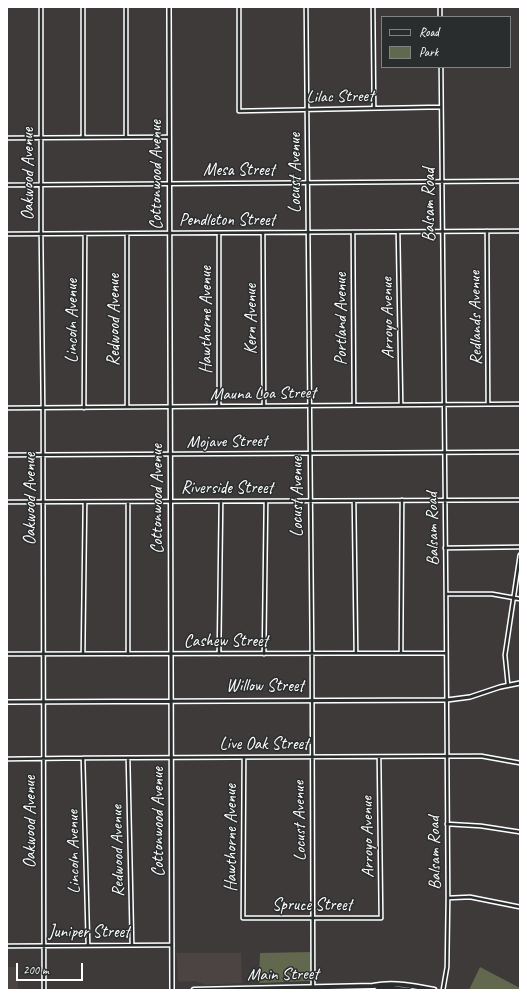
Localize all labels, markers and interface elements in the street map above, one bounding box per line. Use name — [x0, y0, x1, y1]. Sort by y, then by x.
legend — [381, 16, 511, 68]
text: Road — [419, 24, 439, 40]
text: Park — [419, 44, 438, 60]
street label: Lilac Street — [306, 86, 374, 108]
street label: Cottonwood Avenue — [147, 120, 167, 230]
street label: Oakwood Avenue — [19, 128, 39, 220]
street label: Locust Avenue — [286, 133, 306, 213]
street label: Mesa Street — [203, 161, 275, 181]
street label: Balsam Road — [420, 168, 440, 242]
street label: Pendleton Street — [179, 211, 275, 231]
street label: Hawthorne Avenue — [197, 266, 217, 374]
street label: Redlands Avenue — [465, 271, 487, 365]
street label: Portland Avenue — [332, 273, 352, 365]
street label: Redwood Avenue — [105, 274, 125, 366]
street label: Arroyo Avenue — [377, 277, 399, 359]
street label: Lincoln Avenue — [63, 279, 83, 363]
street label: Kern Avenue — [242, 284, 262, 354]
street label: Mauna Loa Street — [210, 383, 316, 405]
street label: Mojave Street — [186, 431, 268, 453]
street label: Cottonwood Avenue — [148, 444, 168, 554]
street label: Oakwood Avenue — [21, 453, 41, 545]
street label: Locust Avenue — [288, 457, 308, 537]
street label: Riverside Street — [181, 479, 273, 499]
street label: Balsam Road — [422, 492, 444, 566]
street label: Cashew Street — [184, 632, 268, 652]
street label: Willow Street — [226, 677, 304, 697]
street label: Live Oak Street — [219, 735, 309, 755]
street label: Cottonwood Avenue — [149, 767, 169, 877]
street label: Oakwood Avenue — [21, 776, 41, 868]
street label: Locust Avenue — [289, 781, 311, 861]
street label: Hawthorne Avenue — [222, 784, 242, 892]
street label: Arroyo Avenue — [357, 796, 379, 878]
street label: Redwood Avenue — [107, 805, 129, 897]
street label: Lincoln Avenue — [63, 810, 85, 894]
street label: Balsam Road — [424, 816, 446, 890]
street label: Spruce Street — [272, 896, 352, 916]
street label: Juniper Street — [48, 923, 130, 943]
scale bar — [18, 955, 85, 981]
text: 200 m — [23, 962, 49, 978]
street label: Main Street — [247, 964, 319, 986]

